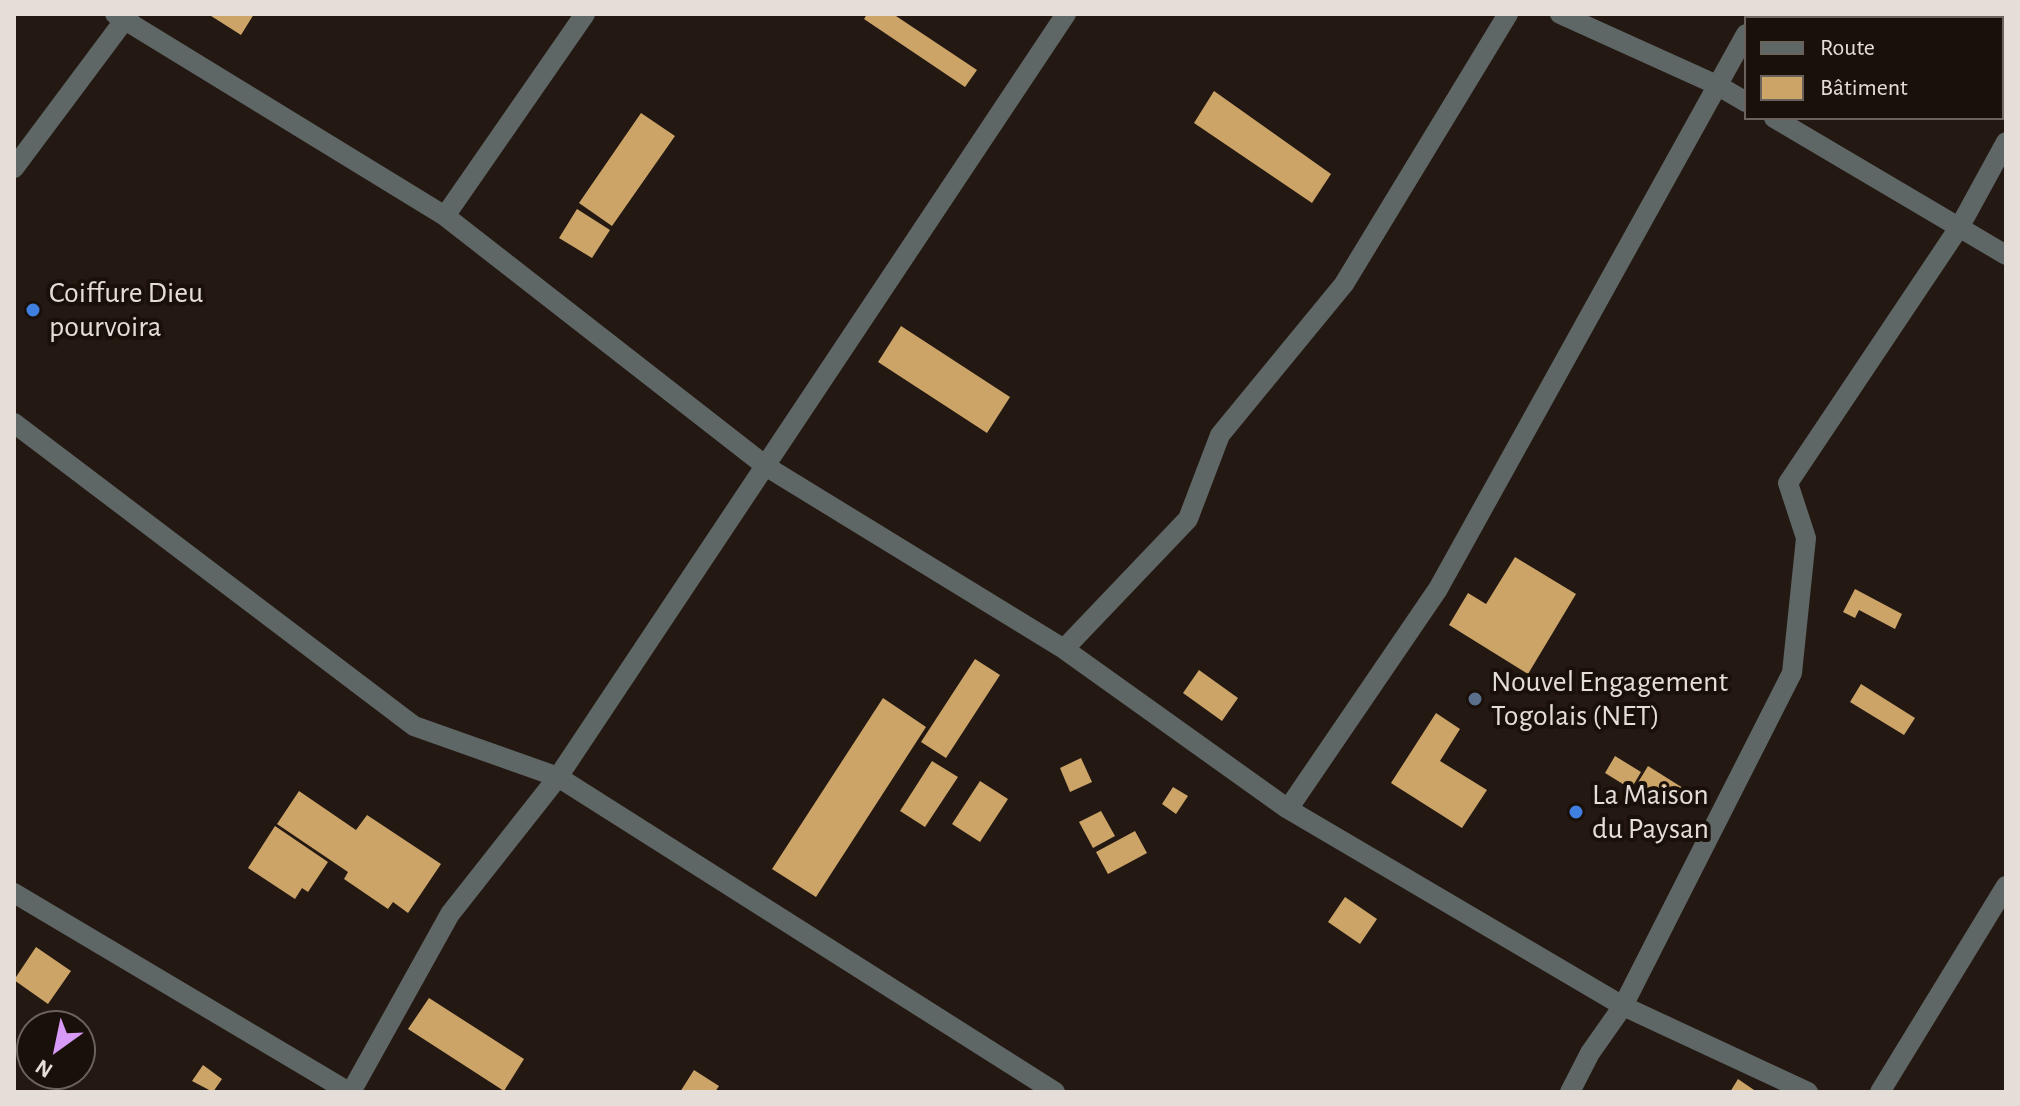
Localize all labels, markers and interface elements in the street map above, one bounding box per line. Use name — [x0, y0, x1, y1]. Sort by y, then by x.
legend — [1744, 16, 2004, 120]
text: Route — [1820, 36, 1875, 60]
text: Bâtiment — [1820, 76, 1908, 100]
place label: Coiffure Dieu pourvoira — [49, 275, 203, 346]
marker: Coiffure Dieu pourvoira — [24, 301, 42, 319]
place label: Nouvel Engagement Togolais (NET) — [1491, 664, 1728, 734]
marker: Nouvel Engagement Togolais (NET) — [1466, 690, 1484, 708]
place label: La Maison du Paysan — [1592, 777, 1709, 848]
marker: La Maison du Paysan — [1567, 803, 1585, 821]
north arrow — [16, 1010, 96, 1090]
text: N — [32, 1055, 56, 1082]

